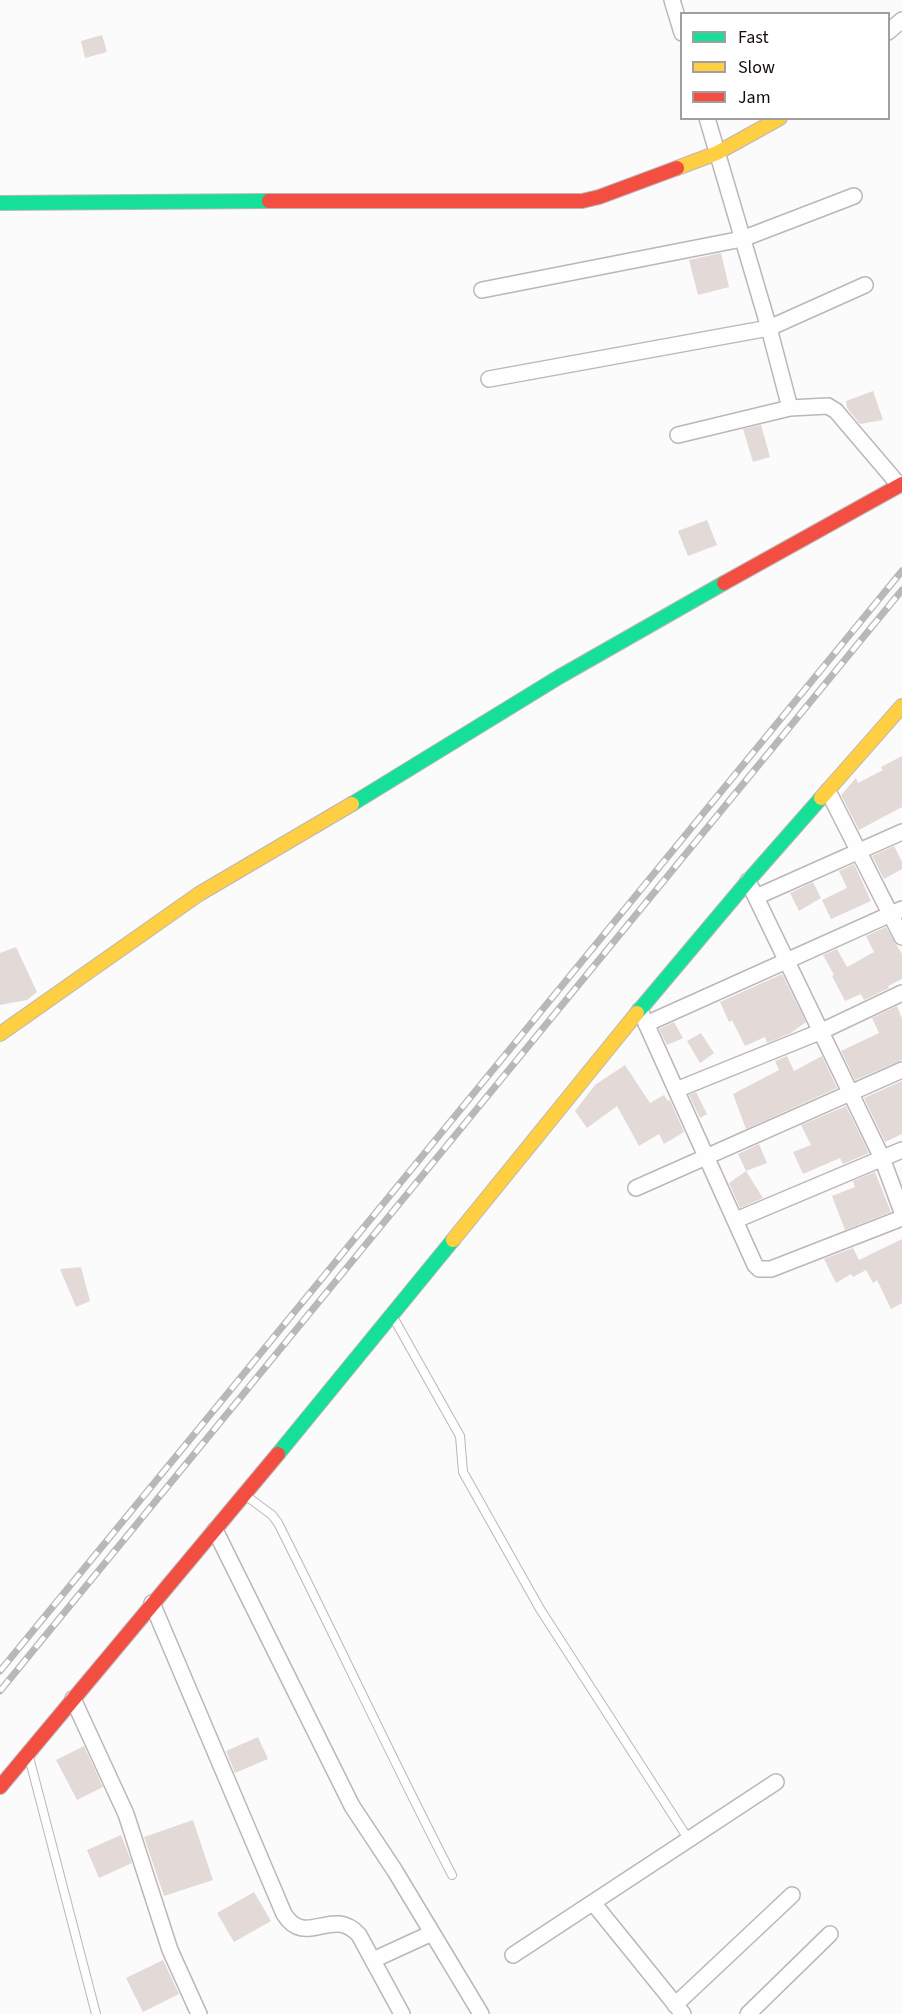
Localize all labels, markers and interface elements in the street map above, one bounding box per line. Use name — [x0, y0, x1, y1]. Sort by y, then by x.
legend — [680, 12, 890, 120]
text: Fast — [738, 25, 769, 50]
text: Slow — [738, 55, 775, 80]
text: Jam — [738, 85, 771, 110]

